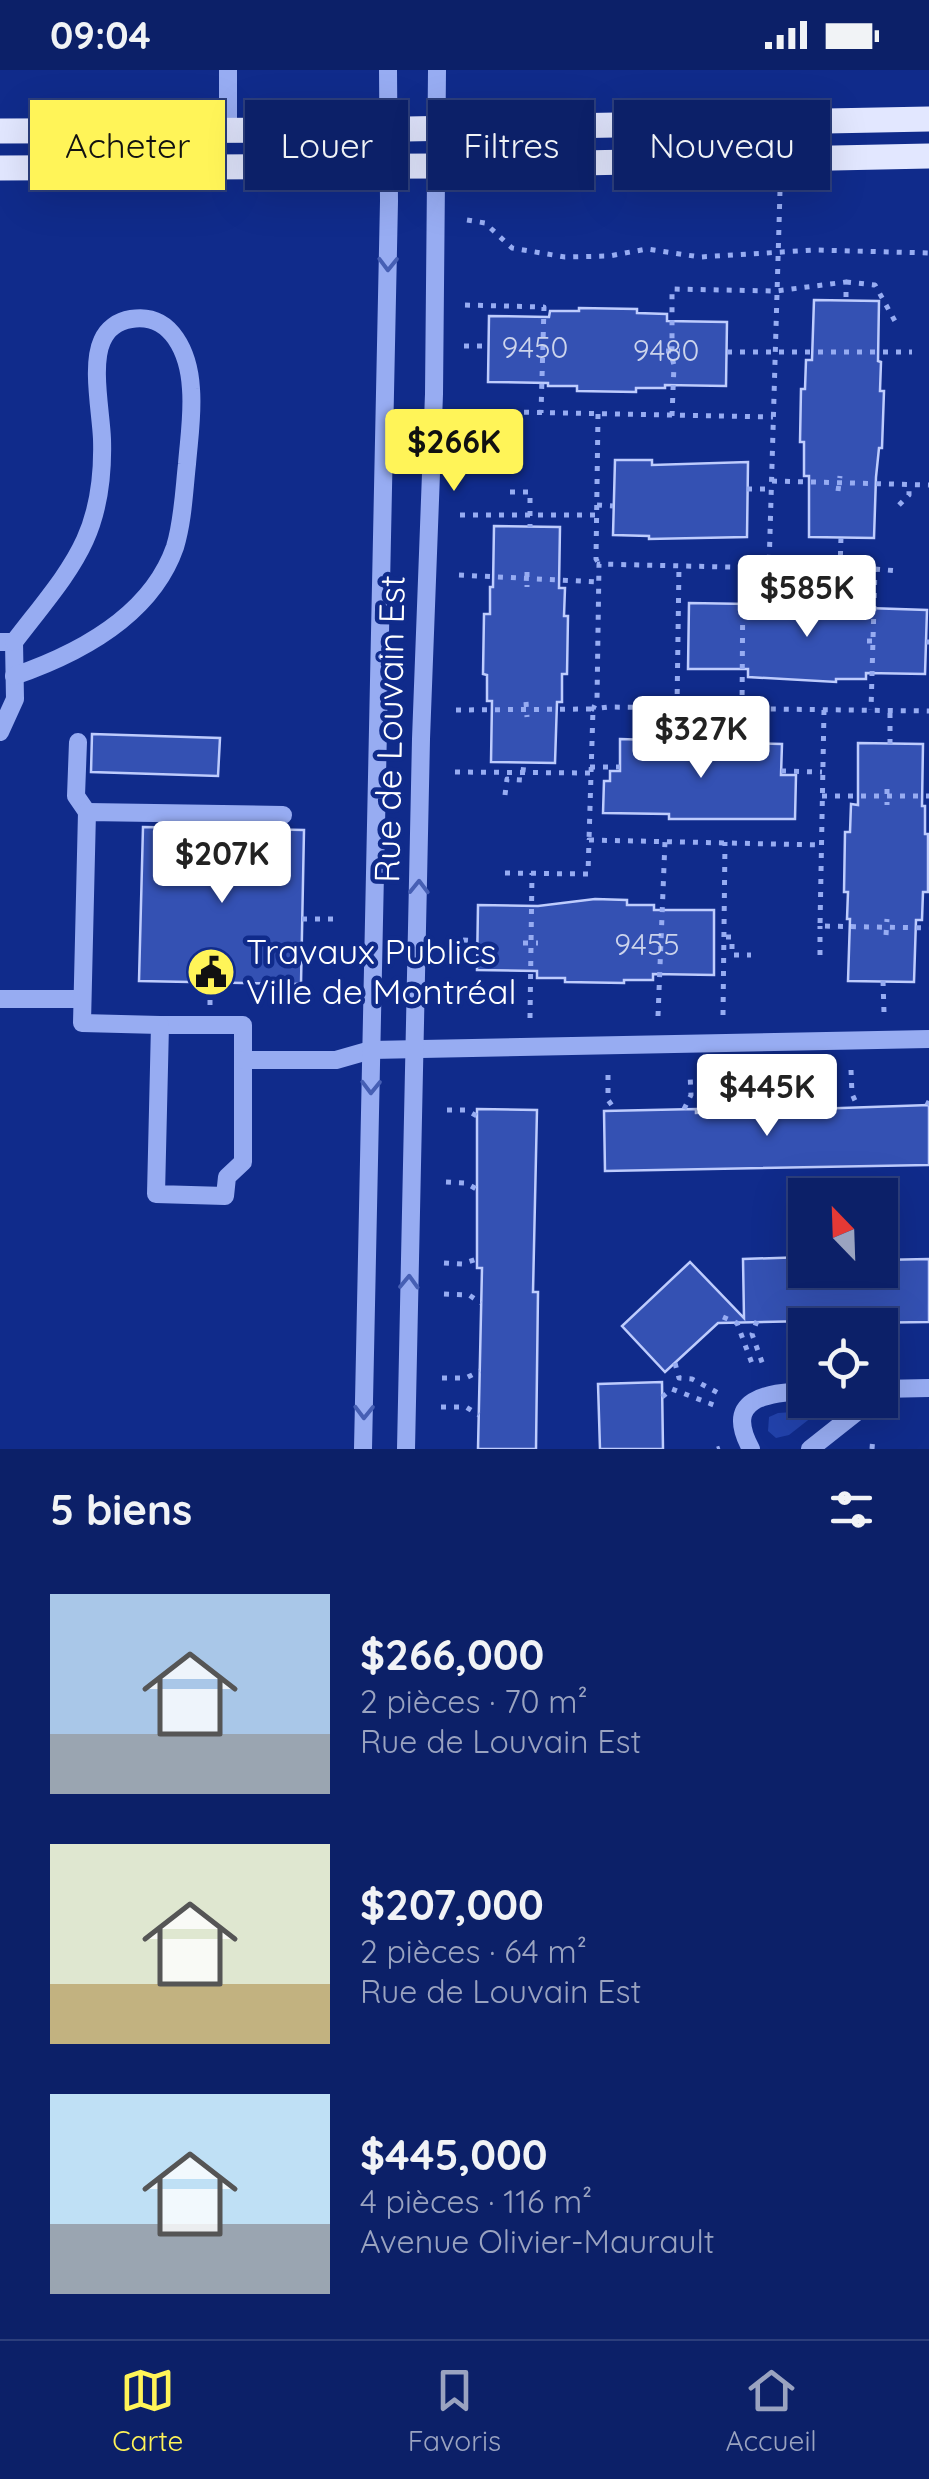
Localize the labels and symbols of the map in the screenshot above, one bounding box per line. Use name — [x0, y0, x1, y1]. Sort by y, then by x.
one-way arrow — [377, 257, 398, 273]
house number: 9450 — [502, 328, 568, 366]
house number: 9480 — [633, 331, 699, 369]
pin: $266K — [384, 409, 524, 494]
pin: $585K — [737, 555, 877, 640]
street label: Rue de Louvain Est — [364, 575, 414, 883]
pin: $327K — [631, 696, 771, 781]
pin: $207K — [152, 821, 292, 906]
one-way arrow — [408, 878, 429, 894]
house number: 9455 — [614, 925, 680, 963]
place label: Travaux Publics Ville de Montréal — [246, 929, 516, 1013]
public building icon: Travaux Publics Ville de Montréal — [185, 946, 237, 998]
pin: $445K — [697, 1054, 837, 1139]
one-way arrow — [360, 1080, 381, 1096]
north arrow — [788, 1178, 898, 1288]
one-way arrow — [399, 1273, 420, 1289]
one-way arrow — [353, 1404, 374, 1420]

